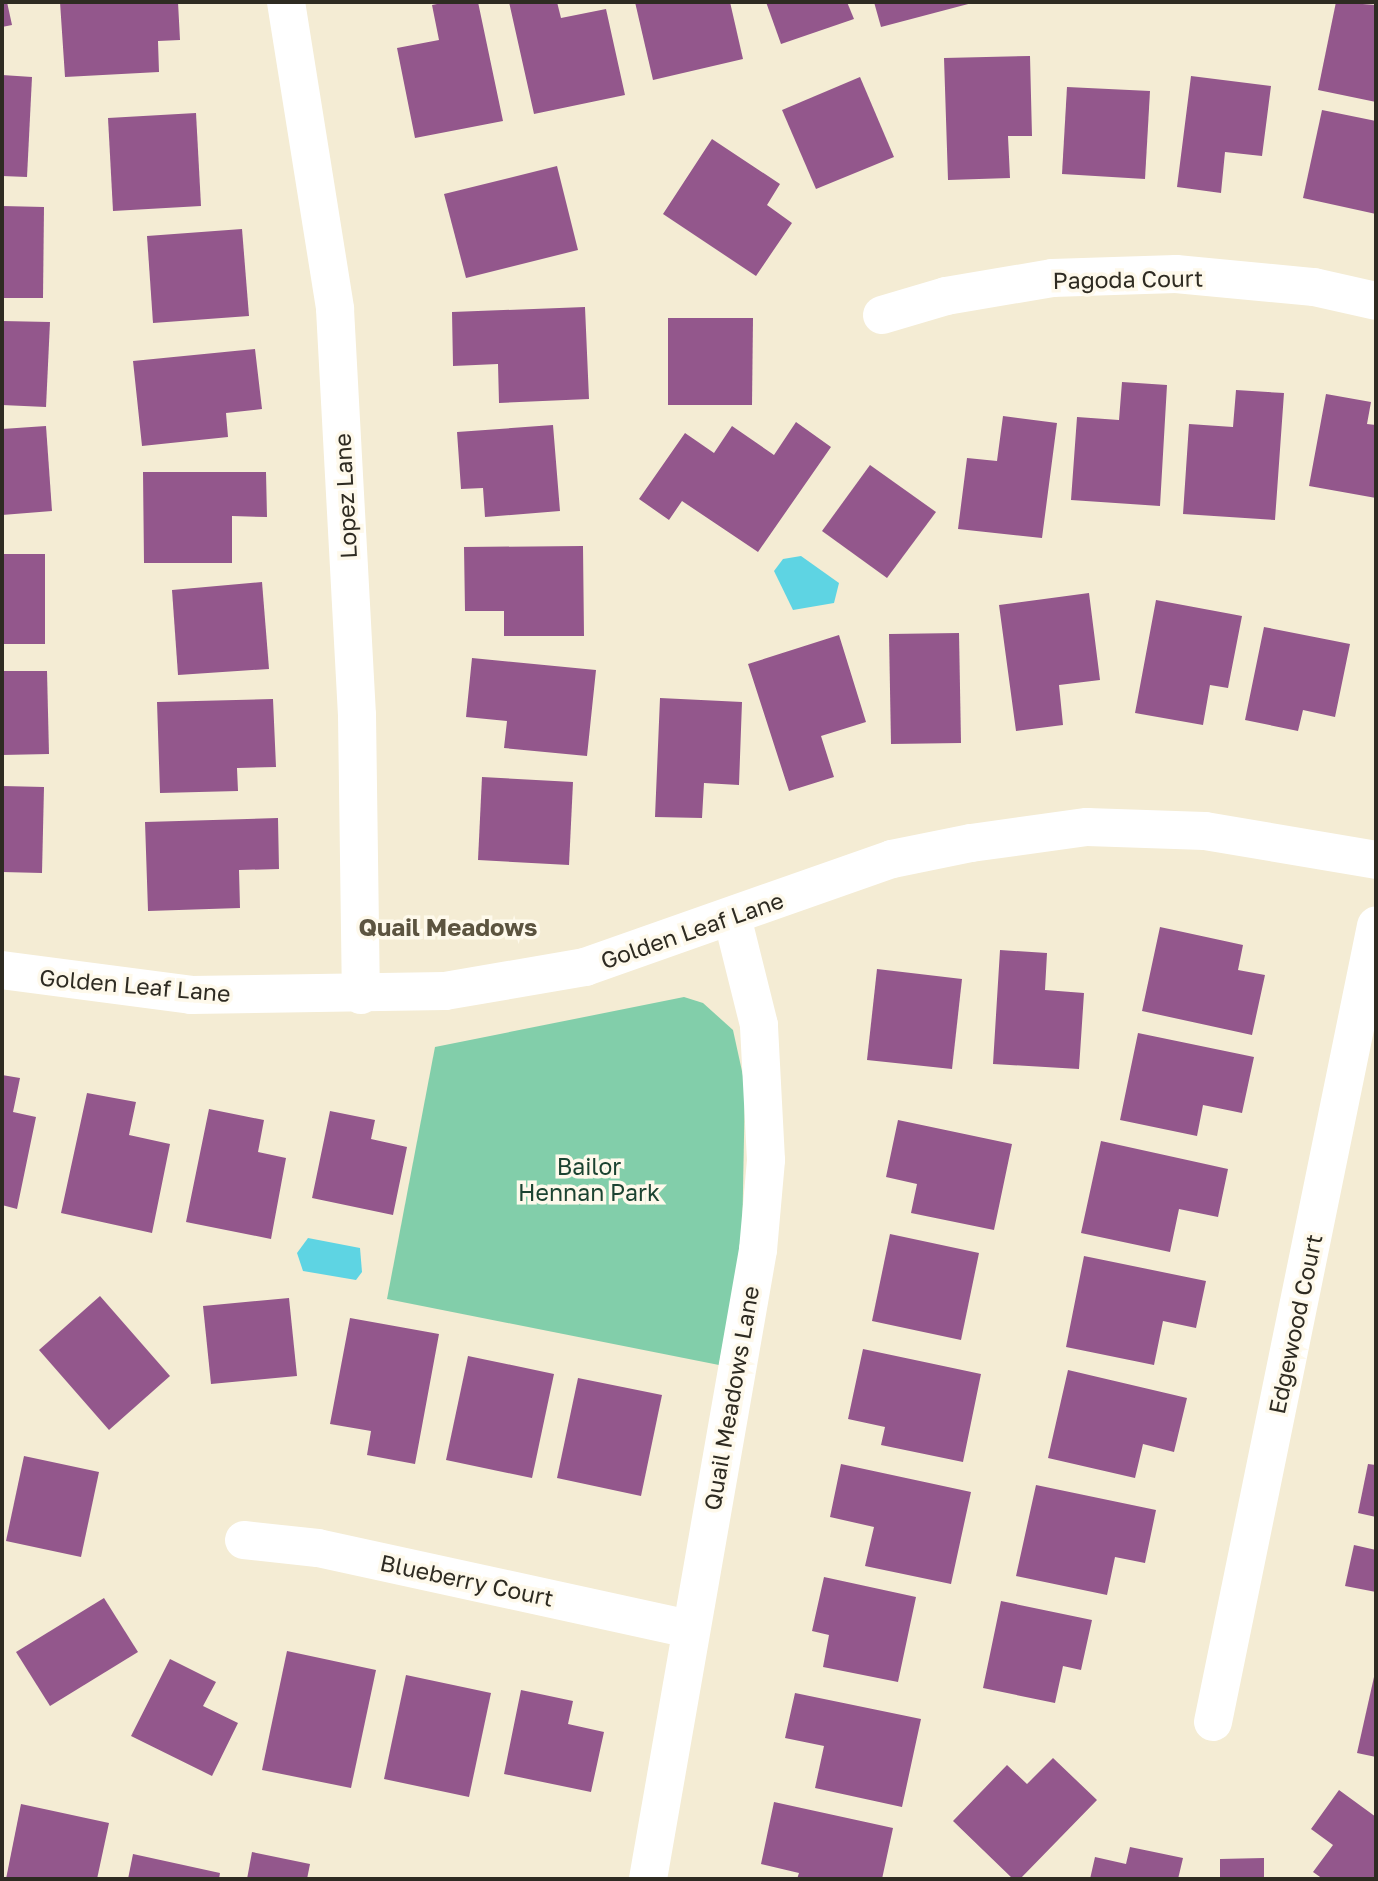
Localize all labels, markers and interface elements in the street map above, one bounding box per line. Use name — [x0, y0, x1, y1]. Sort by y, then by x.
street label: Pagoda Court — [1052, 264, 1204, 294]
street label: Lopez Lane — [328, 433, 362, 559]
street label: Golden Leaf Lane — [597, 886, 787, 974]
district label: Quail Meadows — [358, 913, 538, 941]
street label: Golden Leaf Lane — [38, 963, 232, 1007]
park label: Bailor Hennan Park — [518, 1152, 660, 1206]
street label: Edgewood Court — [1262, 1232, 1328, 1416]
street label: Quail Meadows Lane — [698, 1284, 764, 1512]
street label: Blueberry Court — [378, 1548, 556, 1612]

